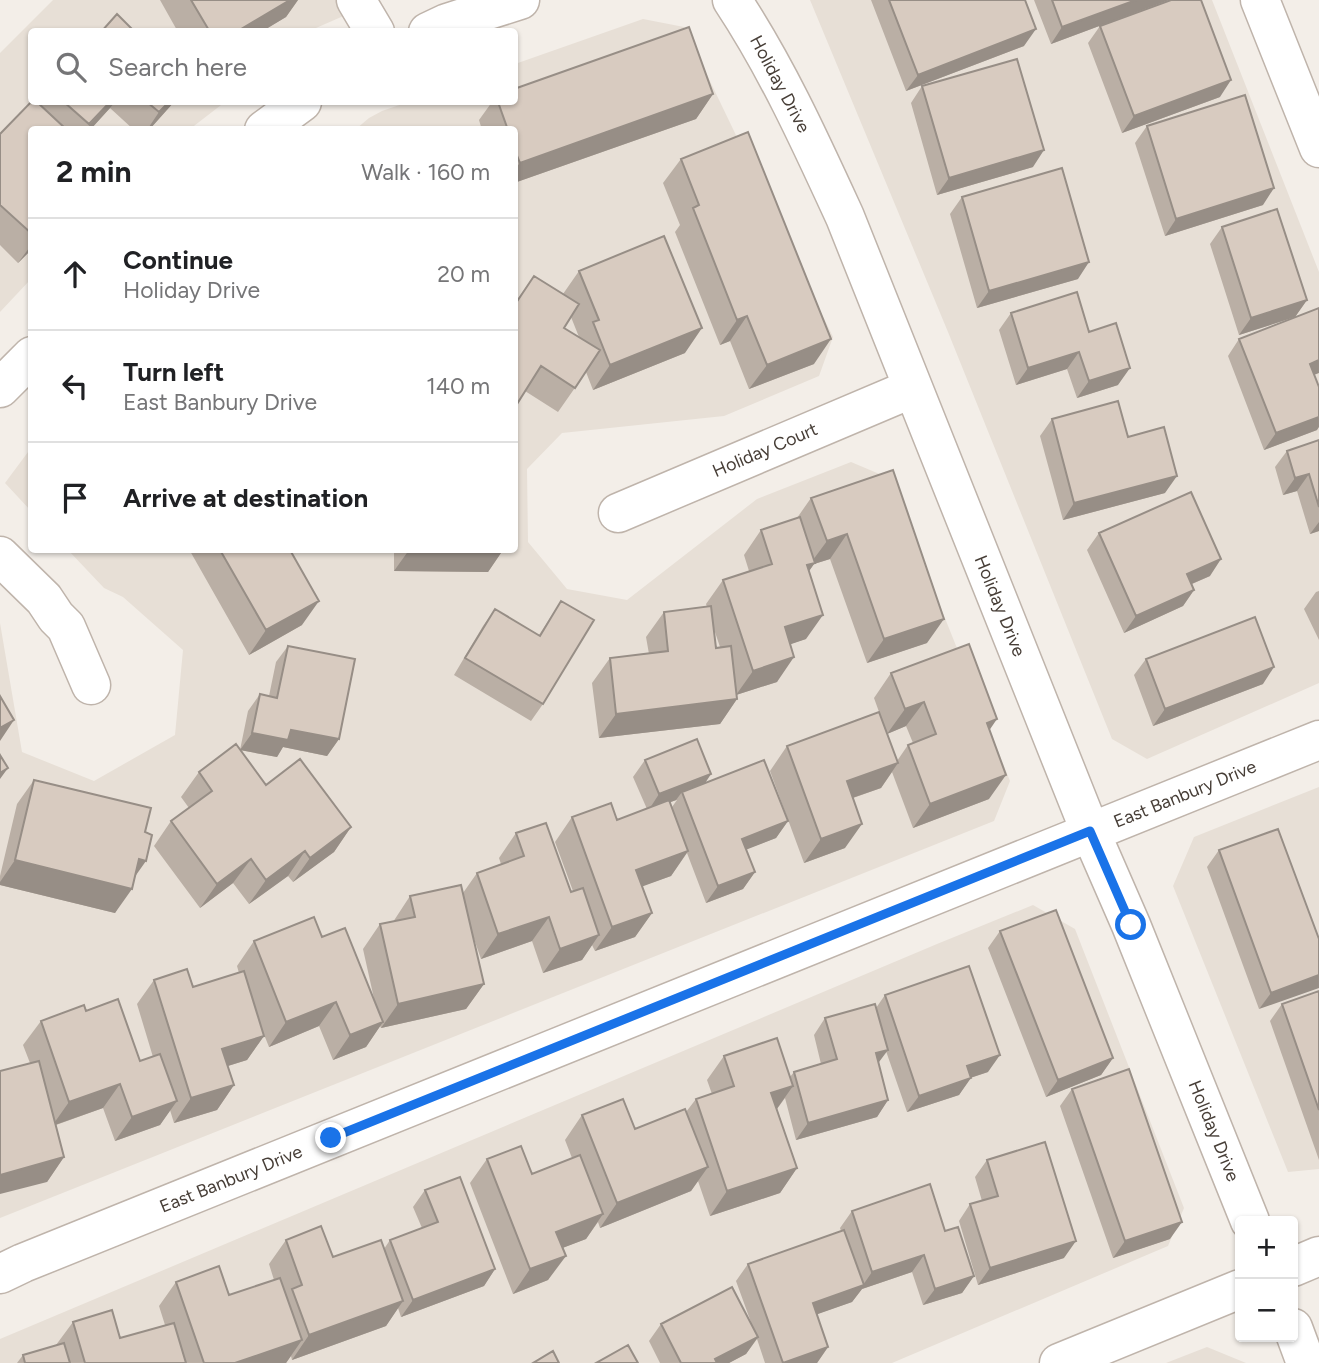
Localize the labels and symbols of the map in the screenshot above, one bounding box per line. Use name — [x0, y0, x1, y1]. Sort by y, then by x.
street label: Holiday Drive — [745, 31, 815, 137]
street label: Holiday Court — [709, 418, 821, 482]
street label: Holiday Drive — [970, 552, 1030, 660]
street label: East Banbury Drive — [1110, 755, 1260, 833]
route start — [1115, 909, 1146, 940]
street label: Holiday Drive — [1184, 1077, 1244, 1185]
route end — [315, 1122, 346, 1153]
street label: East Banbury Drive — [156, 1140, 306, 1218]

